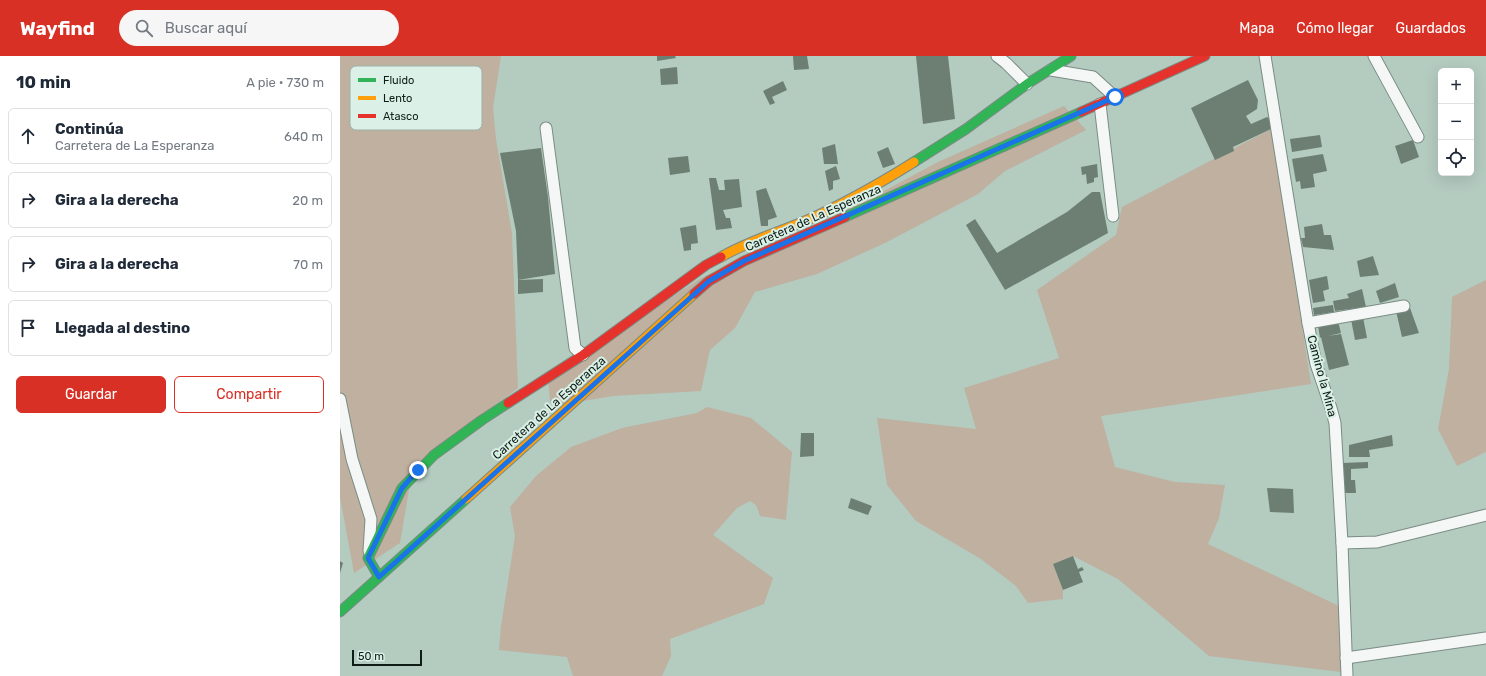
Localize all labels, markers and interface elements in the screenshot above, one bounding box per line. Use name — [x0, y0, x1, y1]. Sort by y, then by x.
search box — [119, 10, 399, 46]
text: Wayfind — [20, 17, 95, 40]
icon: search — [133, 17, 155, 39]
text: Buscar aquí — [165, 19, 247, 37]
text: Mapa — [1239, 20, 1274, 37]
text: Cómo llegar — [1296, 20, 1374, 37]
text: Guardados — [1396, 20, 1466, 37]
legend — [350, 66, 482, 130]
map controls — [1438, 68, 1474, 176]
button: + — [1438, 68, 1474, 104]
text: 10 min — [16, 72, 71, 92]
text: Fluido — [383, 74, 414, 87]
text: A pie · 730 m — [246, 75, 324, 90]
route start — [1106, 88, 1124, 106]
text: Lento — [383, 92, 412, 105]
button: − — [1438, 104, 1474, 140]
text: Atasco — [383, 110, 418, 123]
text: Continúa — [55, 120, 124, 138]
icon: ahead — [17, 125, 39, 147]
text: 640 m — [284, 129, 323, 144]
text: Carretera de La Esperanza — [55, 138, 214, 153]
button: locate — [1438, 140, 1474, 176]
street label: Carretera de La Esperanza — [743, 182, 883, 254]
icon: right — [17, 189, 39, 211]
text: Gira a la derecha — [55, 191, 179, 209]
text: 20 m — [292, 193, 323, 208]
icon: right — [17, 253, 39, 275]
text: Gira a la derecha — [55, 255, 179, 273]
text: 70 m — [293, 257, 323, 272]
icon: arrive — [17, 317, 39, 339]
text: Llegada al destino — [55, 319, 190, 337]
street label: Camino la Mina — [1304, 334, 1340, 418]
street label: Carretera de La Esperanza — [490, 354, 608, 462]
button: Guardar — [16, 376, 166, 413]
button: Compartir — [174, 376, 324, 413]
route end — [409, 461, 427, 479]
scale bar — [352, 648, 422, 667]
text: 50 m — [358, 650, 384, 663]

